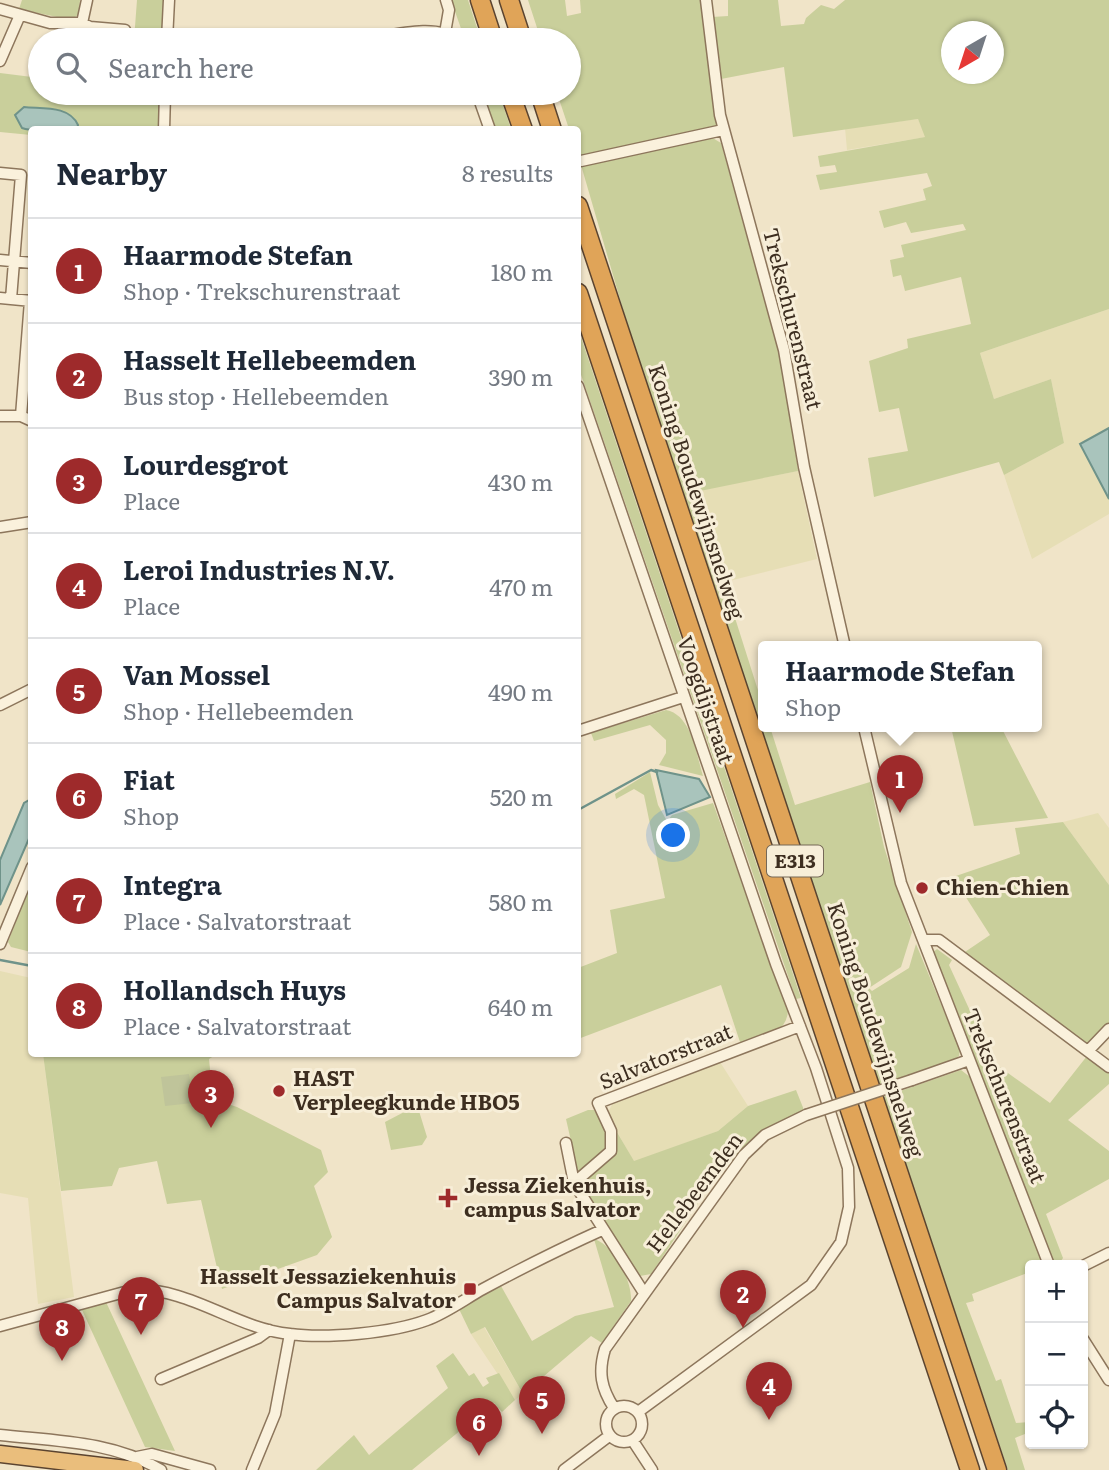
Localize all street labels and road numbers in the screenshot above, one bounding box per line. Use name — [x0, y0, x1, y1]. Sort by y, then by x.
street label: Trekschurenstraat — [757, 224, 832, 413]
street label: Koning Boudewijnsnelweg — [642, 359, 754, 623]
street label: Voogdijstraat — [671, 631, 744, 768]
road number: E313 — [767, 846, 823, 876]
street label: Koning Boudewijnsnelweg — [821, 897, 933, 1161]
street label: Trekschurenstraat — [957, 1003, 1056, 1188]
street label: Salvatorstraat — [594, 1014, 737, 1095]
street label: Hellebeemden — [637, 1125, 749, 1258]

